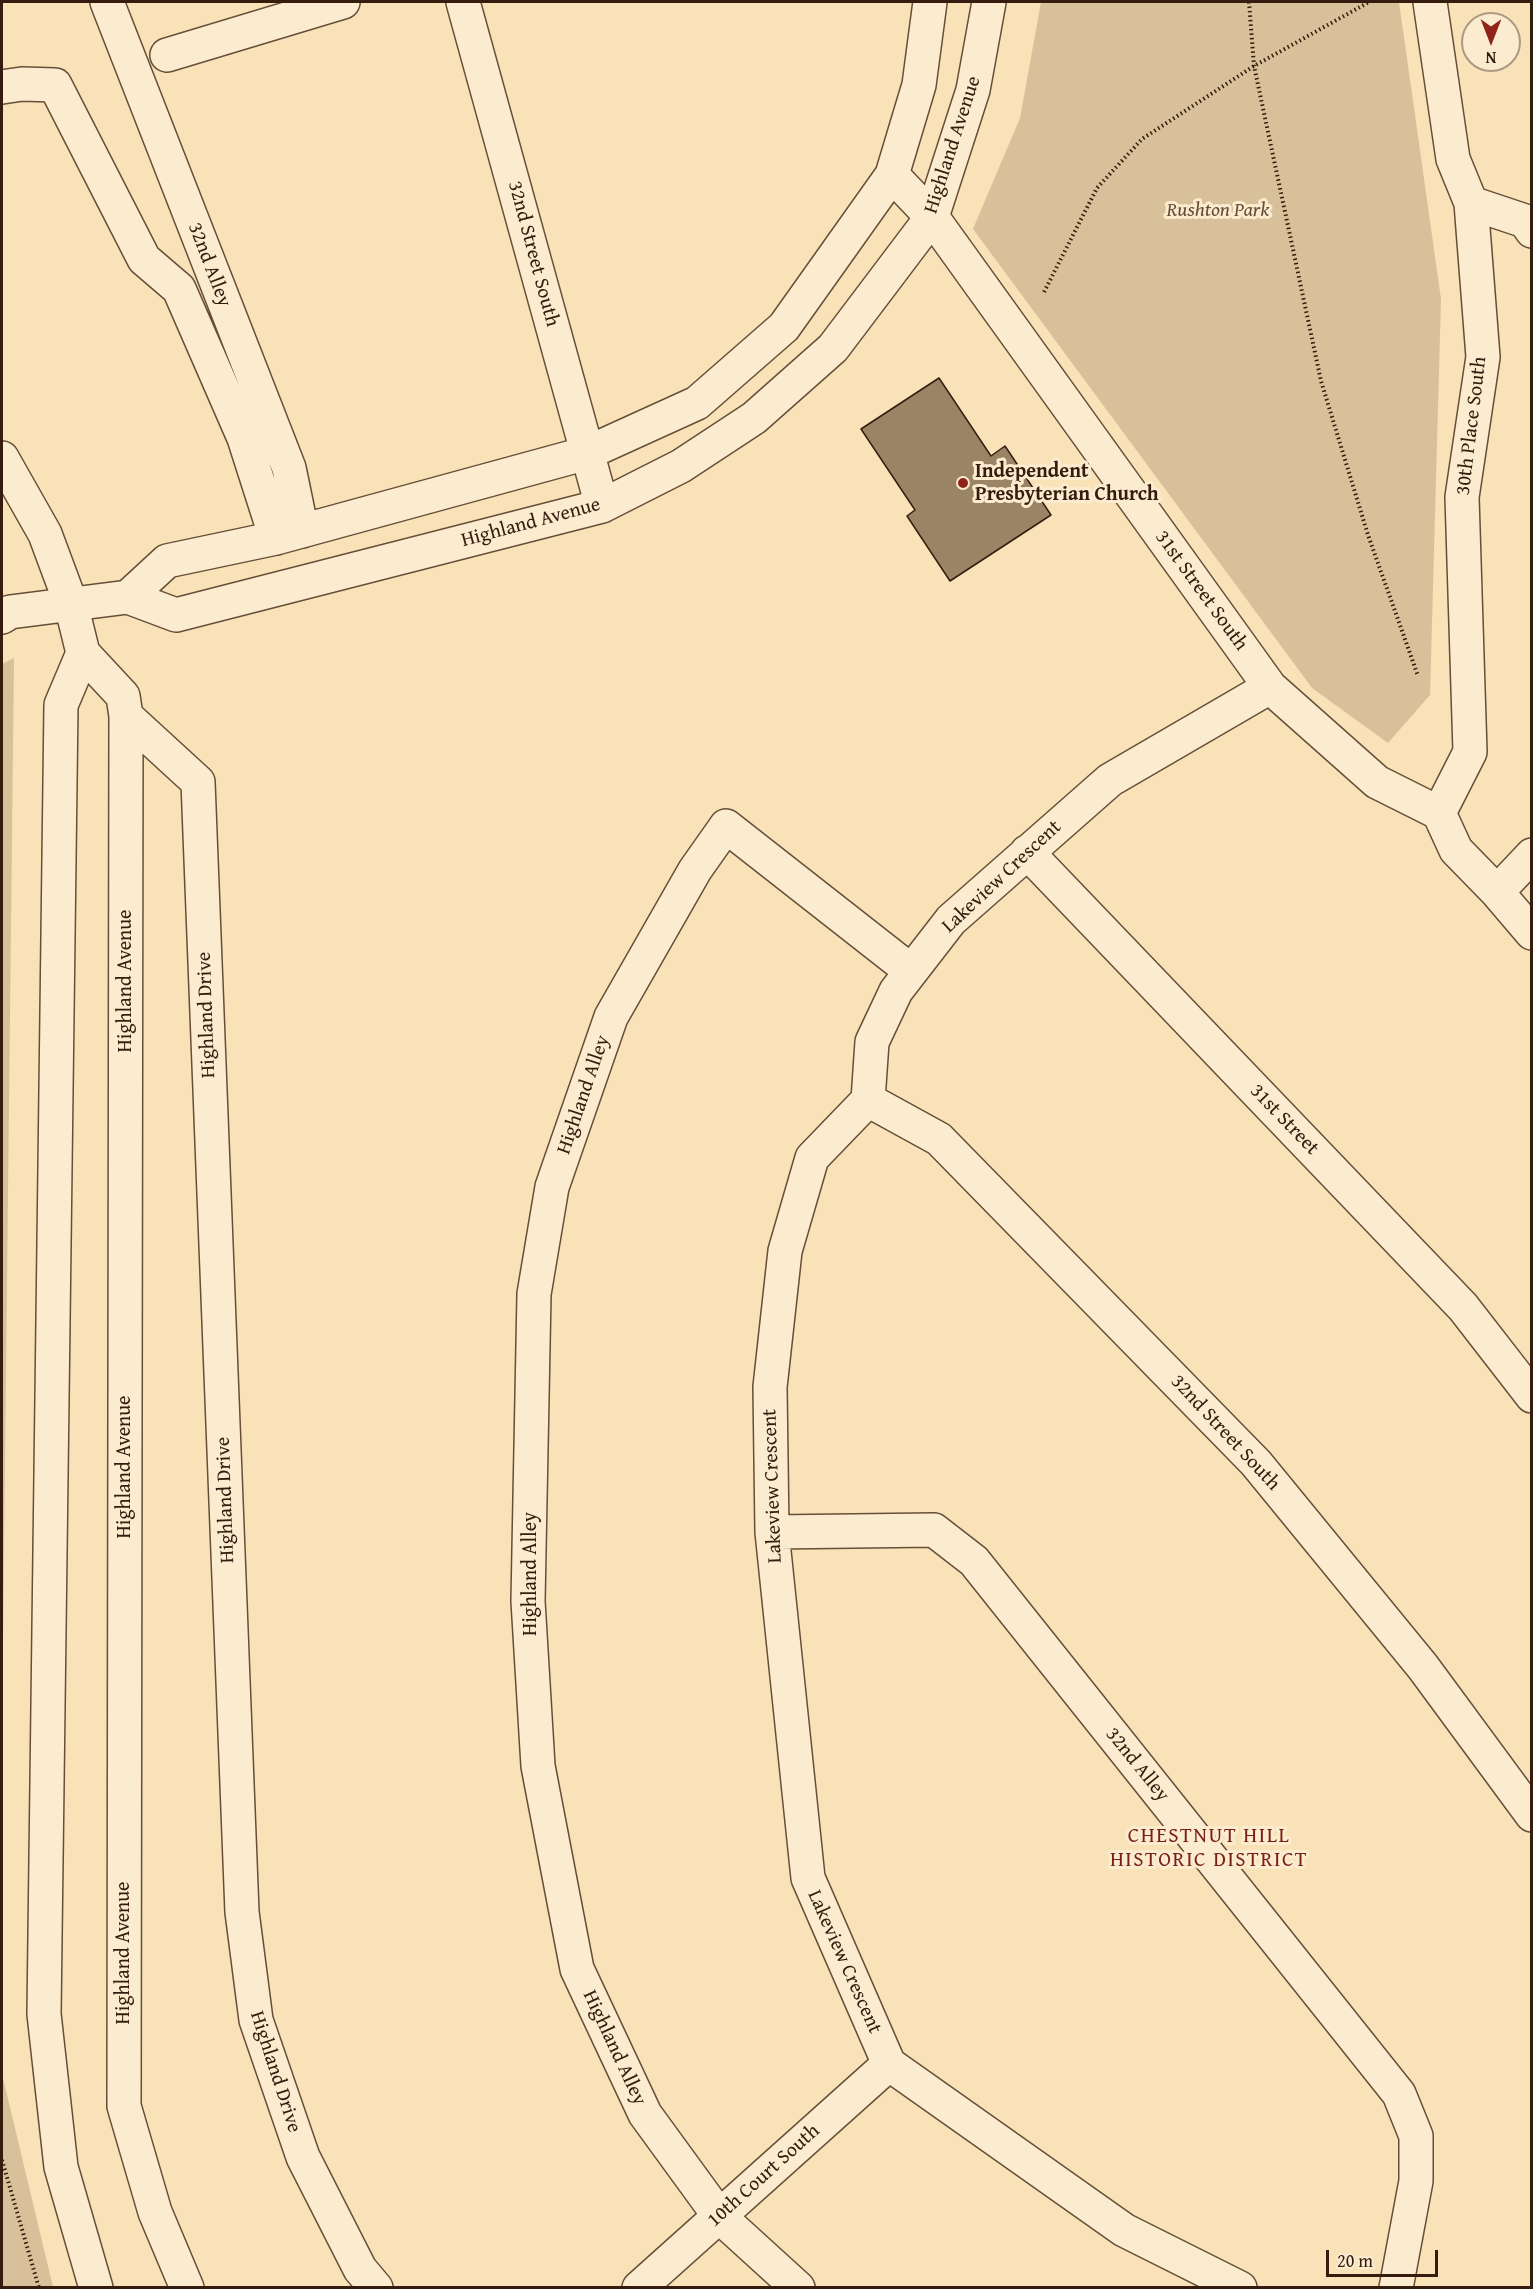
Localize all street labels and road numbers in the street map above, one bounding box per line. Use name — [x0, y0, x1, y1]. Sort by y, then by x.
street label: Highland Avenue — [920, 73, 986, 217]
street label: 32nd Street South — [502, 179, 564, 329]
street label: 32nd Alley — [182, 219, 236, 311]
street label: 30th Place South — [1452, 355, 1492, 497]
street label: Highland Avenue — [459, 493, 603, 553]
street label: 31st Street South — [1149, 526, 1253, 656]
street label: Lakeview Crescent — [937, 816, 1067, 938]
street label: Highland Avenue — [114, 910, 138, 1052]
street label: Highland Drive — [193, 951, 221, 1079]
street label: Highland Alley — [552, 1032, 616, 1158]
street label: 31st Street — [1244, 1080, 1324, 1160]
street label: 32nd Street South — [1165, 1370, 1285, 1496]
street label: Highland Avenue — [113, 1396, 137, 1538]
street label: Lakeview Crescent — [758, 1408, 788, 1564]
street label: Highland Drive — [212, 1436, 240, 1564]
street label: Highland Alley — [519, 1512, 543, 1636]
street label: 32nd Alley — [1100, 1723, 1174, 1807]
street label: Highland Avenue — [112, 1882, 136, 2024]
street label: Lakeview Crescent — [802, 1887, 886, 2037]
street label: Highland Alley — [577, 1987, 651, 2109]
street label: Highland Drive — [244, 2008, 306, 2136]
street label: 10th Court South — [703, 2119, 825, 2233]

